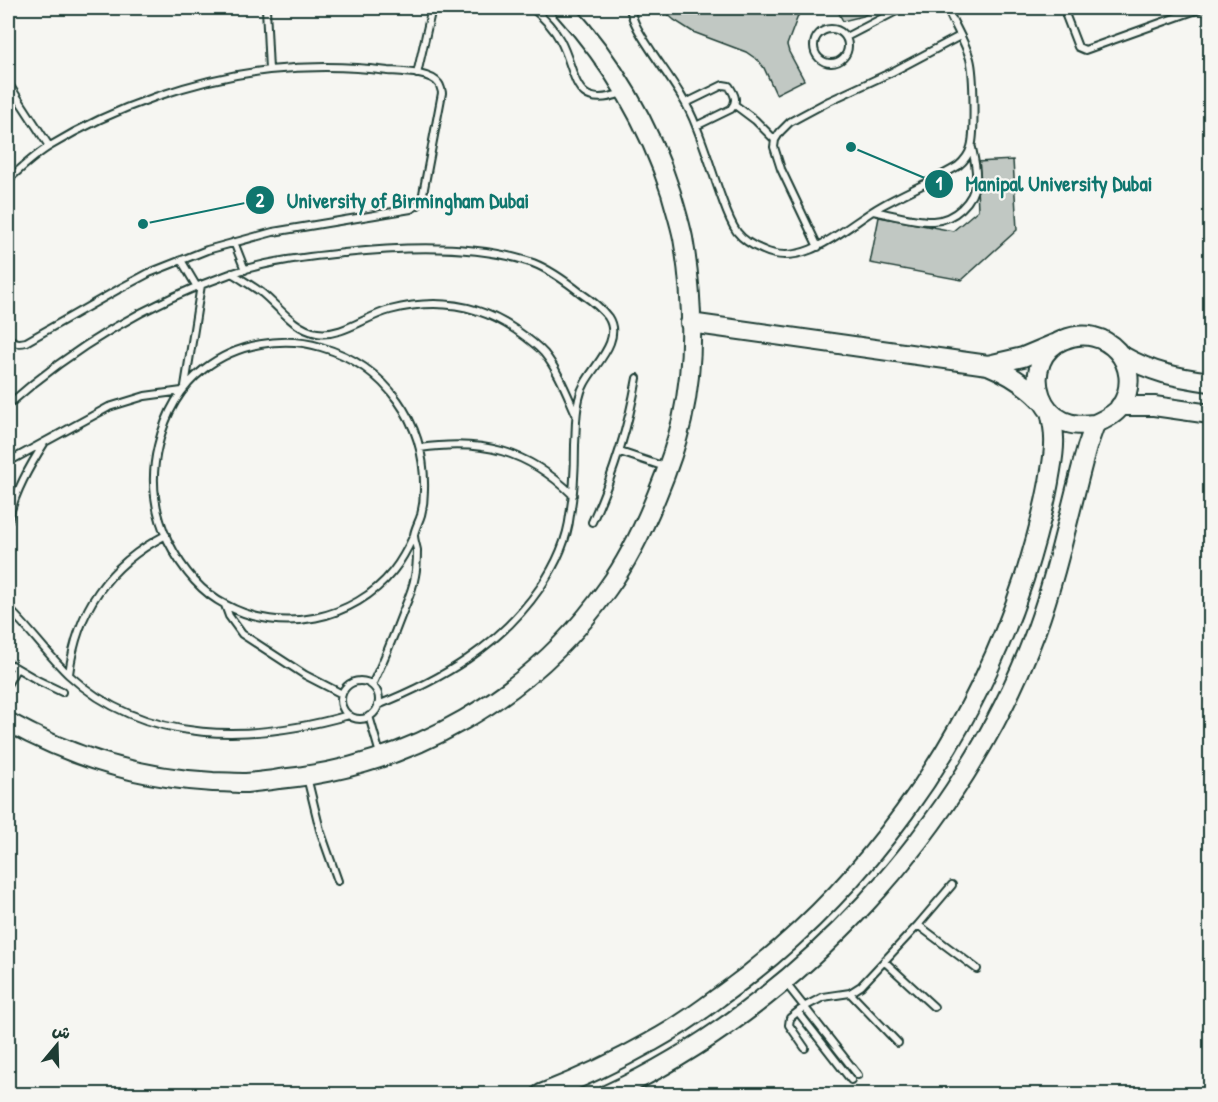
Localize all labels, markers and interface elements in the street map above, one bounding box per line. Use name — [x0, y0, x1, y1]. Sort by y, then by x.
callout: Manipal University Dubai — [924, 164, 1164, 203]
text: Manipal University Dubai — [966, 169, 1152, 199]
text: 1 — [936, 171, 943, 196]
callout: University of Birmingham Dubai — [245, 181, 541, 220]
text: University of Birmingham Dubai — [287, 186, 529, 216]
text: 2 — [256, 188, 265, 213]
north arrow — [27, 1015, 87, 1075]
text: ش — [50, 1018, 74, 1044]

